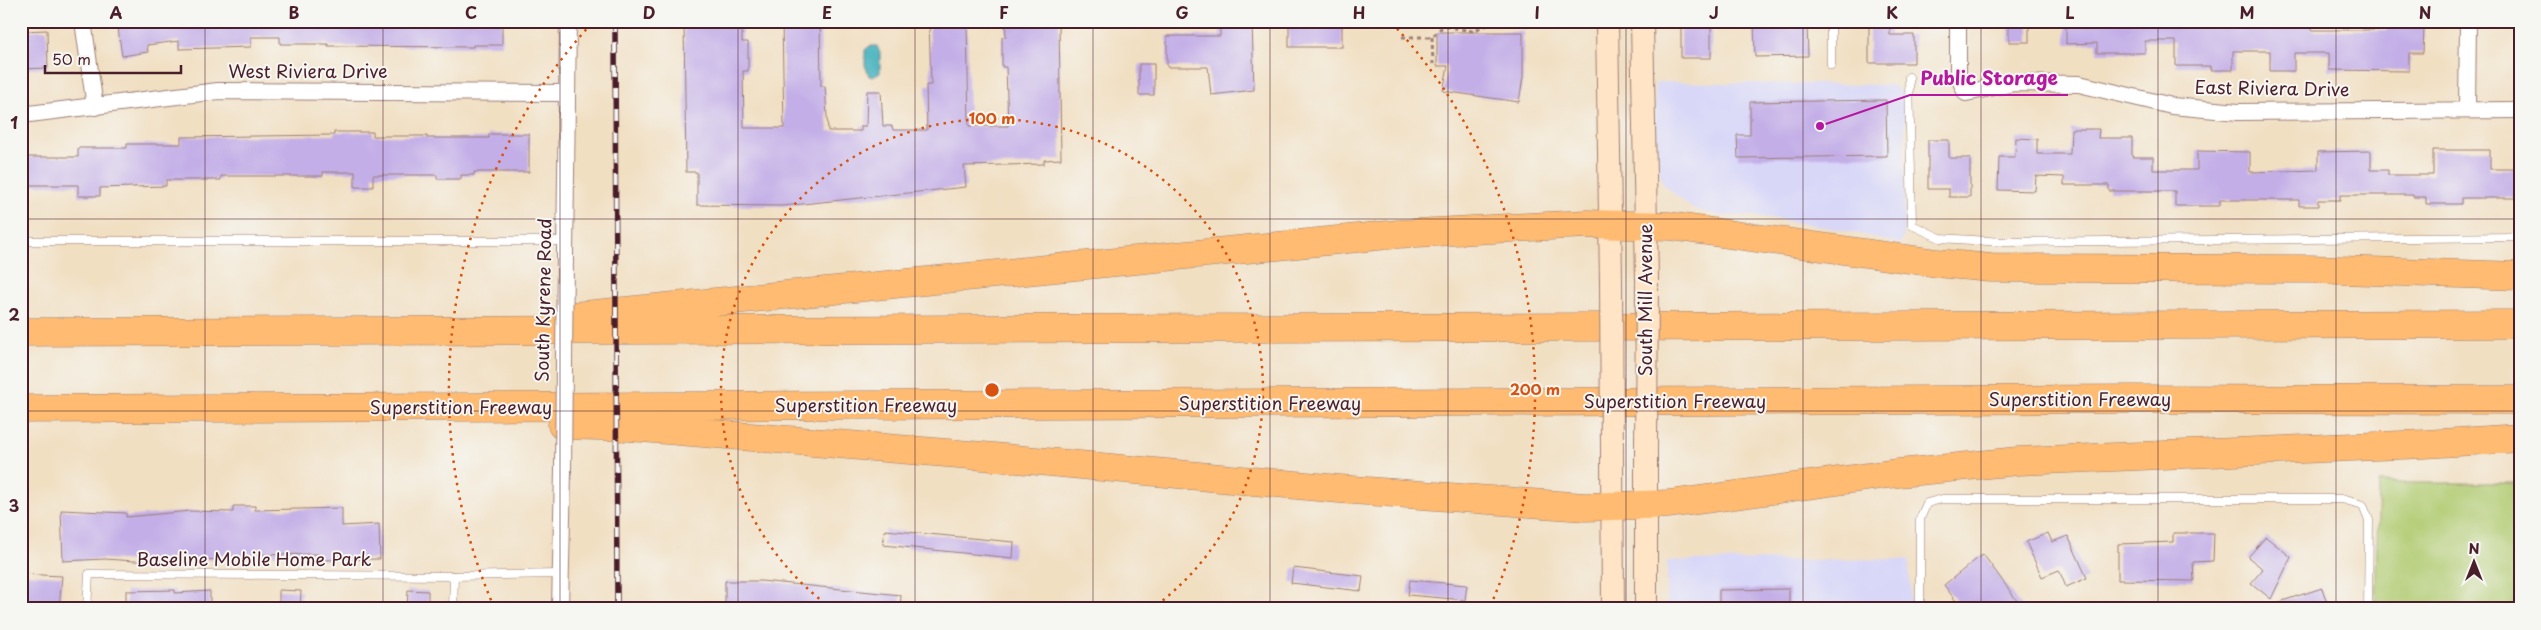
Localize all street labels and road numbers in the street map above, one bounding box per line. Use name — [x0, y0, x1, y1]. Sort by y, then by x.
street label: West Riviera Drive — [228, 57, 388, 84]
street label: East Riviera Drive — [2194, 73, 2350, 102]
street label: South Kyrene Road — [528, 218, 557, 382]
street label: South Mill Avenue — [1631, 224, 1658, 376]
street label: Superstition Freeway — [1989, 385, 2171, 412]
street label: Superstition Freeway — [1584, 387, 1766, 414]
street label: Superstition Freeway — [1179, 389, 1361, 416]
street label: Superstition Freeway — [775, 391, 957, 418]
street label: Superstition Freeway — [370, 393, 552, 420]
street label: Baseline Mobile Home Park — [137, 545, 371, 572]

